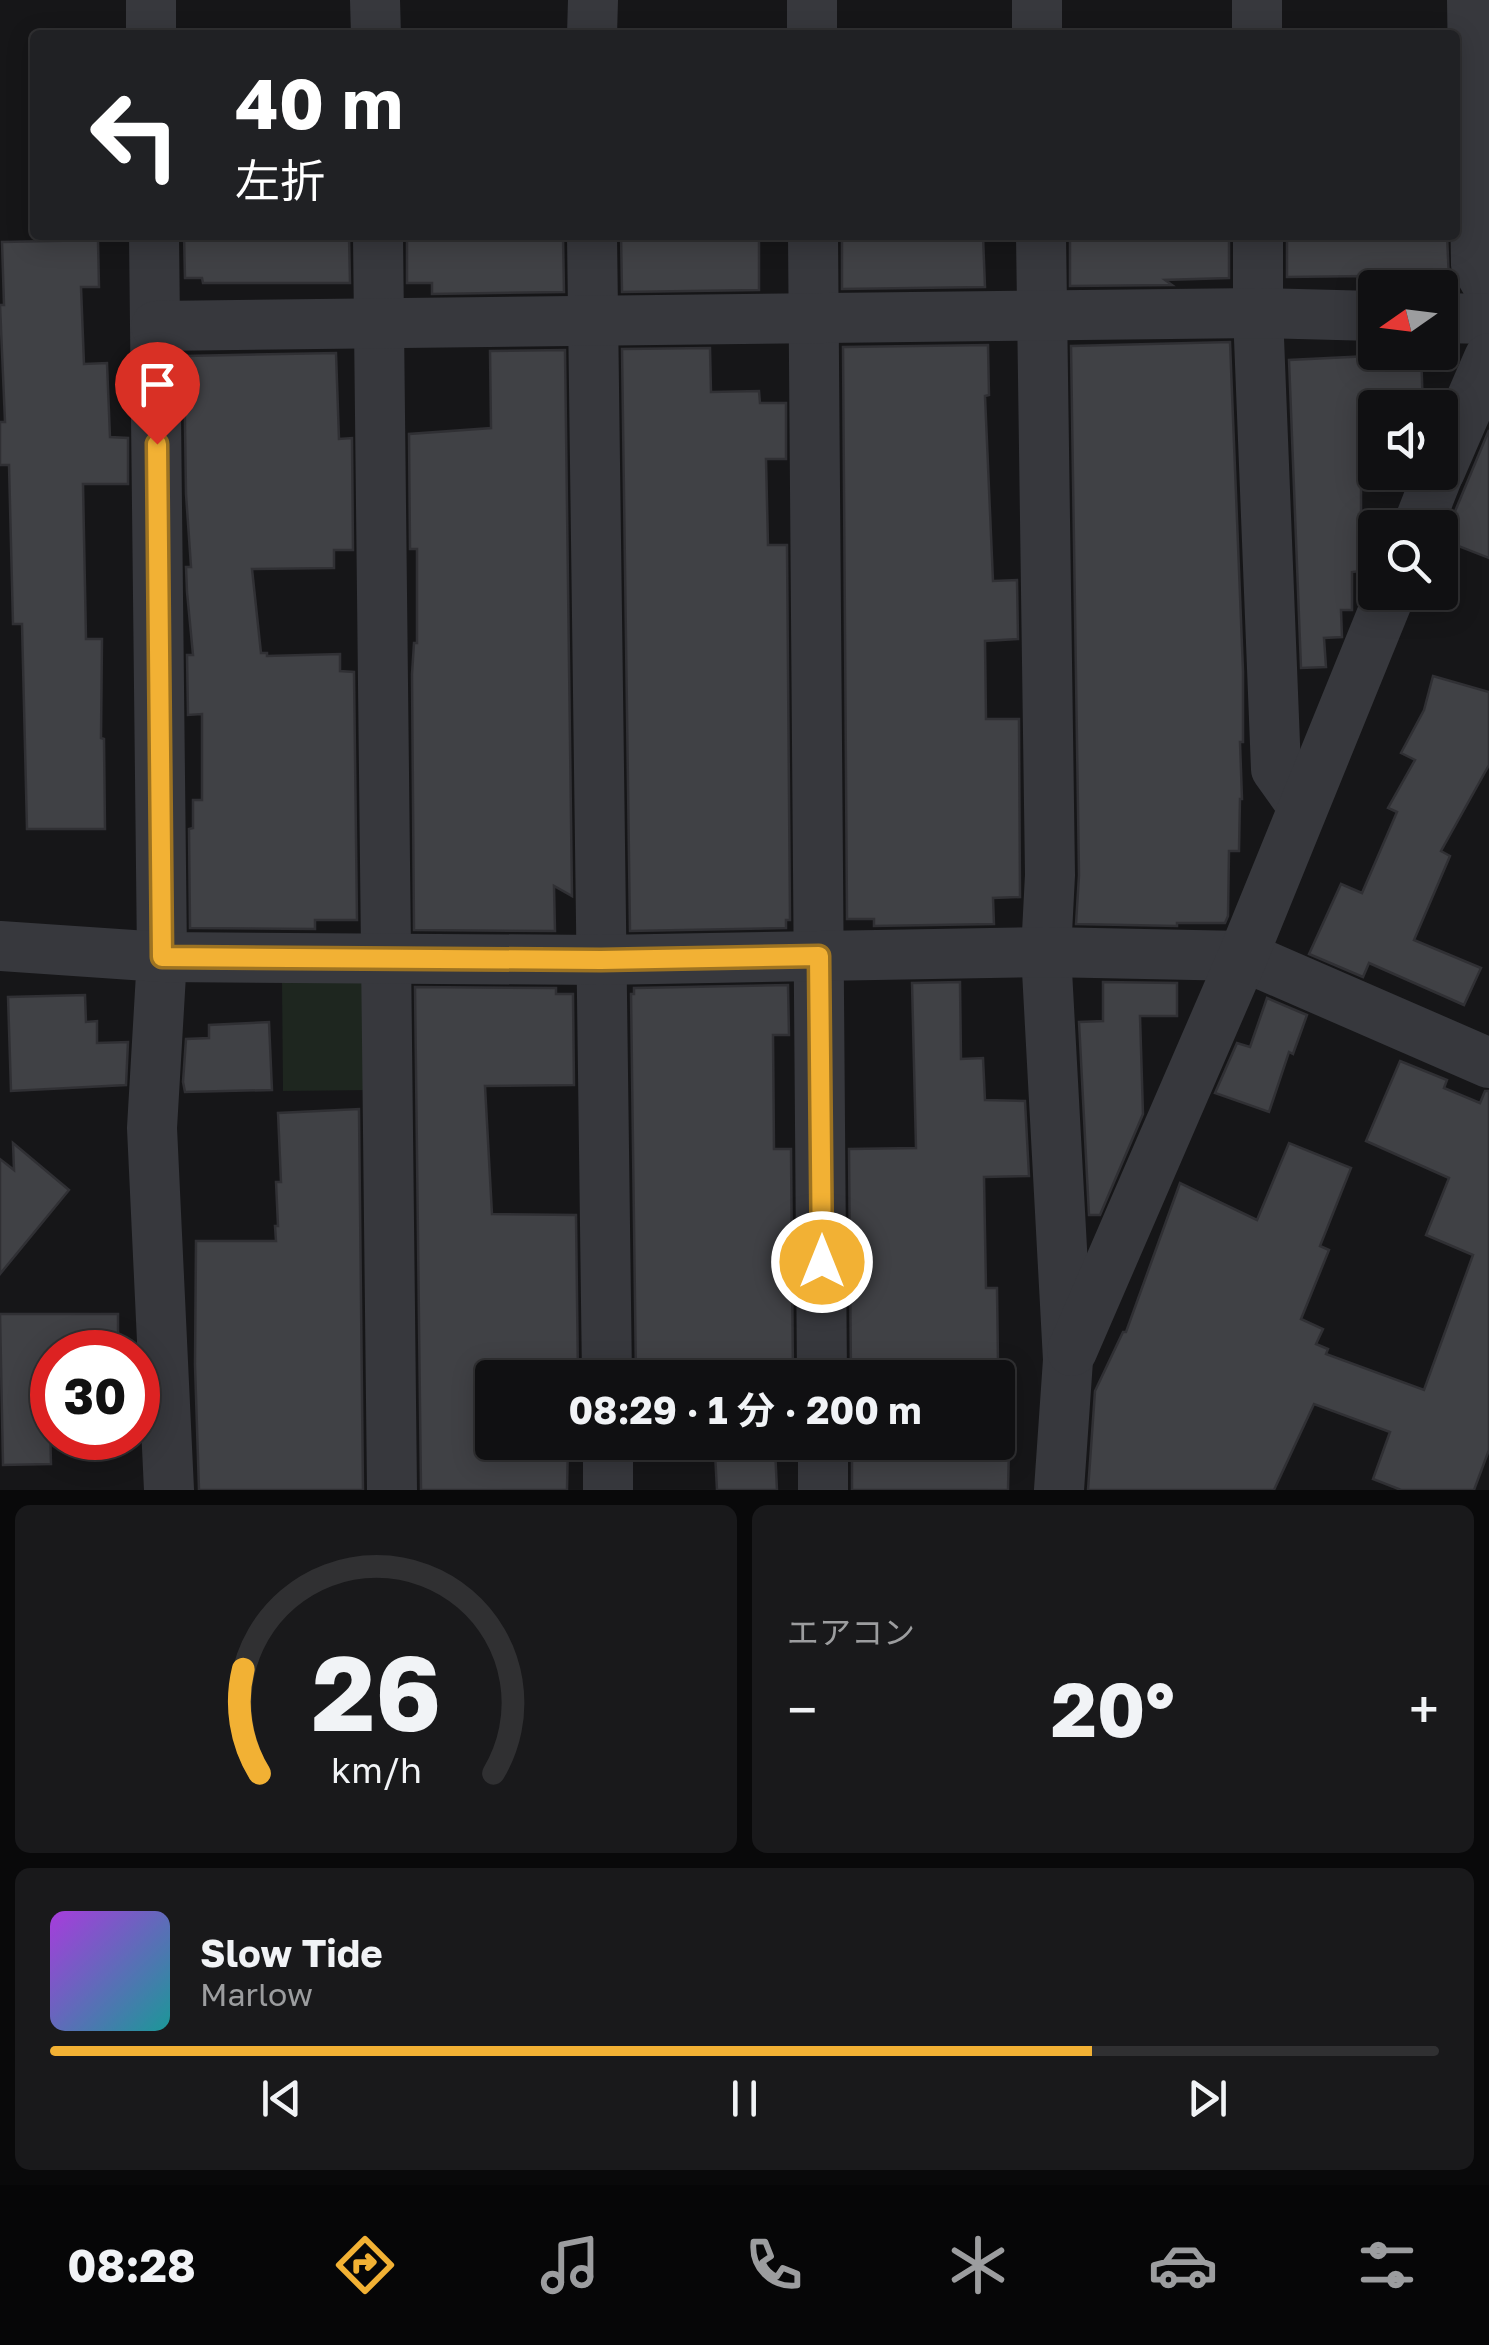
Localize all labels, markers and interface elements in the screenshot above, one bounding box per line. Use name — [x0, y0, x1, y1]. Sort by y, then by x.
text: 40 m — [235, 60, 403, 144]
icon: left — [70, 70, 200, 200]
text: 左折 — [235, 153, 325, 207]
north arrow — [1358, 270, 1458, 370]
map controls — [1358, 270, 1458, 610]
pin — [115, 342, 200, 445]
icon: arrive — [130, 357, 185, 412]
button: sound — [1358, 390, 1458, 490]
button: search — [1358, 510, 1458, 610]
position arrow — [770, 1210, 874, 1314]
speed limit sign: 30 — [30, 1330, 160, 1460]
text: 08:29 · 1 分 · 200 m — [568, 1387, 922, 1432]
text: エアコン — [787, 1613, 915, 1651]
text: 26 — [311, 1629, 441, 1754]
text: 20° — [1051, 1663, 1175, 1754]
text: − — [787, 1676, 817, 1742]
text: + — [1409, 1676, 1439, 1742]
text: km/h — [331, 1748, 421, 1791]
text: Slow Tide — [200, 1930, 383, 1975]
text: Marlow — [200, 1975, 313, 2013]
icon: previous — [254, 2071, 309, 2126]
icon: pause — [717, 2071, 772, 2126]
icon: next — [1180, 2071, 1235, 2126]
icon: directions — [330, 2230, 400, 2300]
icon: music — [535, 2230, 605, 2300]
icon: phone — [739, 2230, 809, 2300]
icon: climate — [943, 2230, 1013, 2300]
icon: car — [1148, 2230, 1218, 2300]
icon: filters — [1352, 2230, 1422, 2300]
text: 08:28 — [67, 2238, 196, 2292]

